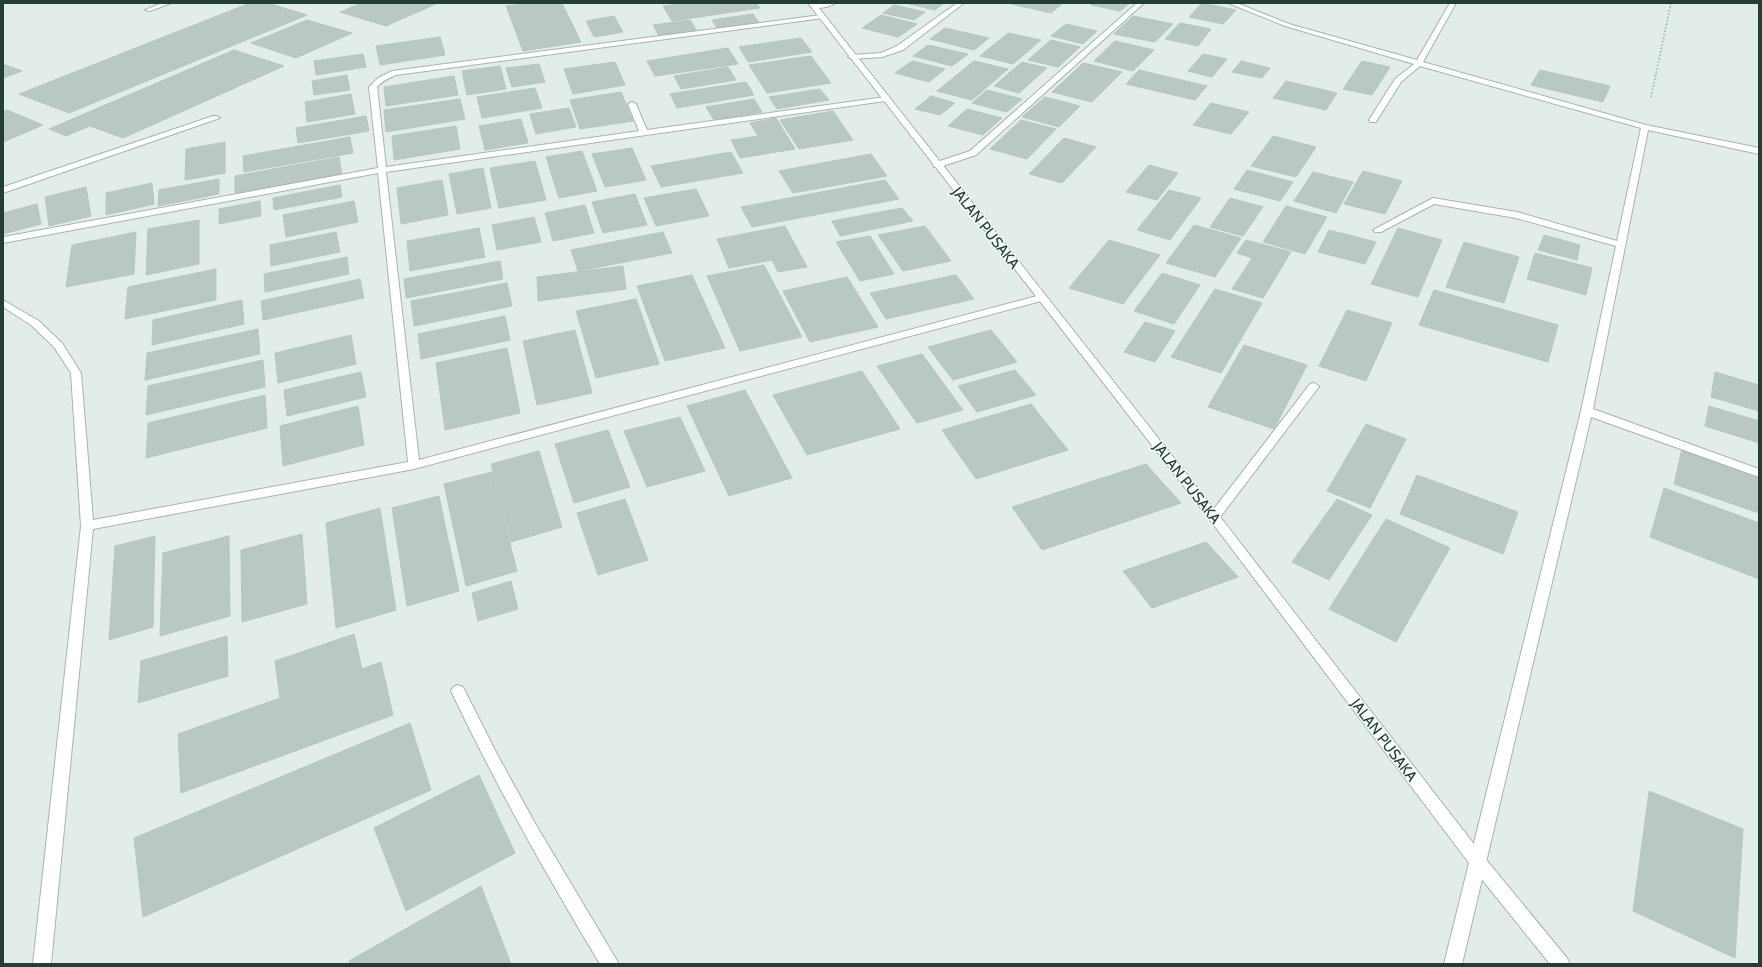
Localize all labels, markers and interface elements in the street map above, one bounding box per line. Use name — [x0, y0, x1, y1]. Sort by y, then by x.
street label: JALAN PUSAKA — [948, 183, 1024, 273]
street label: JALAN PUSAKA — [1149, 438, 1225, 528]
street label: JALAN PUSAKA — [1346, 694, 1421, 786]

